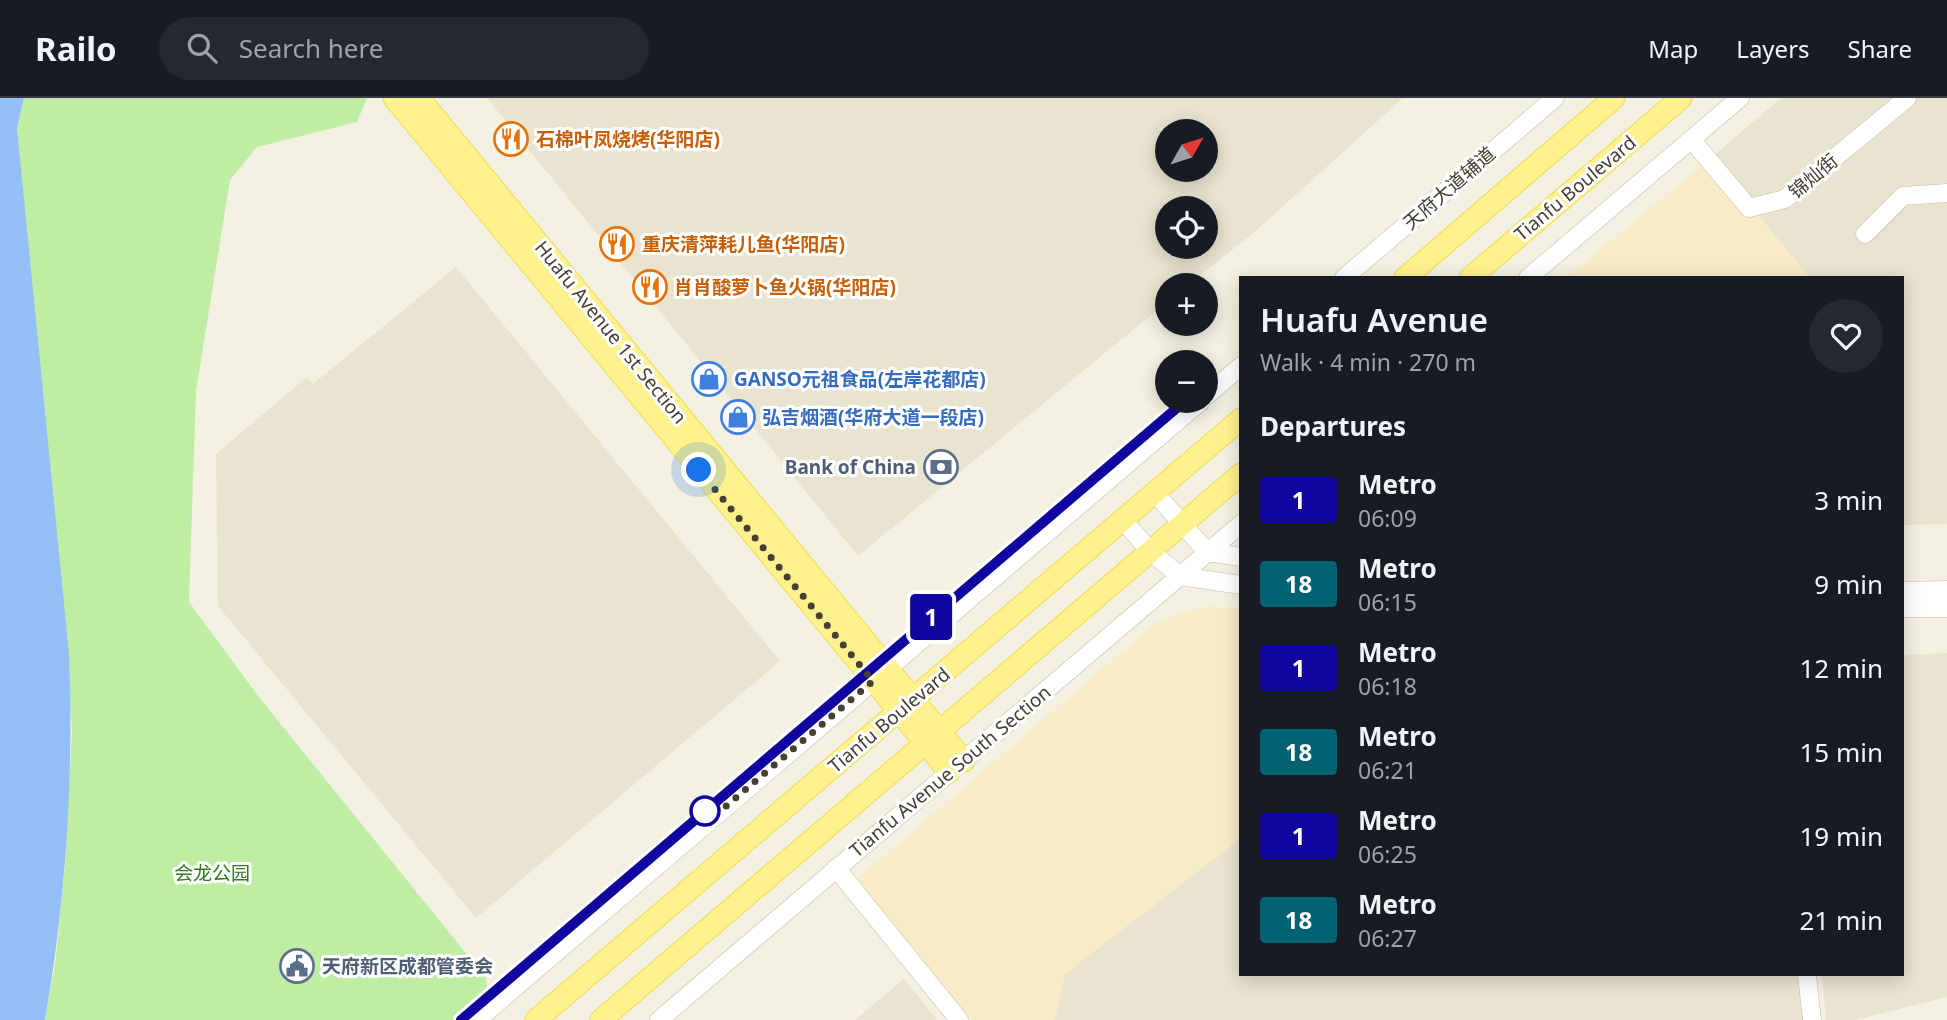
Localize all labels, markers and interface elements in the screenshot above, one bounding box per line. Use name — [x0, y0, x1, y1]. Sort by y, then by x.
search box — [159, 17, 649, 80]
text: Railo — [35, 26, 117, 71]
icon: search — [183, 29, 221, 67]
text: Search here — [239, 30, 383, 66]
text: Map — [1648, 32, 1698, 65]
text: Layers — [1736, 32, 1810, 65]
text: Share — [1848, 32, 1912, 65]
north arrow — [1155, 119, 1218, 182]
map controls — [1155, 119, 1218, 413]
restaurant icon: 石棉叶凤烧烤(华阳店) — [492, 120, 530, 158]
place label: 石棉叶凤烧烤(华阳店) — [536, 126, 720, 152]
street label: Tianfu Boulevard — [1509, 129, 1641, 247]
street label: 天府大道辅道 — [1397, 141, 1501, 235]
street label: 锦灿街 — [1783, 148, 1843, 204]
button: locate — [1155, 196, 1218, 259]
restaurant icon: 重庆清萍耗儿鱼(华阳店) — [598, 225, 636, 263]
place label: 重庆清萍耗儿鱼(华阳店) — [642, 231, 845, 257]
street label: Huafu Avenue 1st Section — [529, 235, 693, 429]
restaurant icon: 肖肖酸萝卜鱼火锅(华阳店) — [631, 268, 669, 306]
button: + — [1155, 273, 1218, 336]
place label: 肖肖酸萝卜鱼火锅(华阳店) — [674, 274, 896, 300]
text: Huafu Avenue — [1260, 297, 1488, 342]
button: heart — [1809, 299, 1883, 373]
text: Walk · 4 min · 270 m — [1260, 346, 1476, 378]
button: − — [1155, 350, 1218, 413]
shop icon: GANSO元祖食品(左岸花都店) — [690, 360, 728, 398]
place label: GANSO元祖食品(左岸花都店) — [734, 366, 986, 392]
shop icon: 弘吉烟酒(华府大道一段店) — [719, 398, 757, 436]
place label: 弘吉烟酒(华府大道一段店) — [762, 404, 984, 430]
text: Departures — [1260, 408, 1406, 444]
bank icon: Bank of China — [922, 448, 960, 486]
your location — [681, 452, 716, 487]
place label: Bank of China — [785, 454, 916, 480]
text: Metro — [1358, 466, 1437, 502]
text: 3 min — [1814, 482, 1883, 518]
text: 1 — [1292, 483, 1305, 516]
text: 06:09 — [1358, 502, 1417, 534]
text: Metro — [1358, 550, 1437, 586]
text: 9 min — [1814, 566, 1883, 602]
text: 18 — [1285, 567, 1312, 600]
text: 06:15 — [1358, 586, 1417, 618]
line badge: 1 — [908, 594, 954, 640]
text: 1 — [924, 600, 938, 633]
text: Metro — [1358, 634, 1437, 670]
text: 12 min — [1799, 650, 1883, 686]
text: 1 — [1292, 651, 1305, 684]
street label: Tianfu Boulevard — [823, 661, 955, 779]
text: 06:18 — [1358, 670, 1417, 702]
street label: Tianfu Avenue South Section — [844, 679, 1056, 863]
text: Metro — [1358, 718, 1437, 754]
text: 15 min — [1799, 734, 1883, 770]
text: 18 — [1285, 735, 1312, 768]
text: 06:21 — [1358, 754, 1417, 786]
unlabelled marker — [690, 796, 720, 826]
text: Metro — [1358, 802, 1437, 838]
text: 19 min — [1799, 818, 1883, 854]
text: 1 — [1292, 819, 1305, 852]
text: 06:25 — [1358, 838, 1417, 870]
park label: 会龙公园 — [174, 860, 250, 886]
text: Metro — [1358, 886, 1437, 922]
text: 21 min — [1799, 902, 1883, 938]
text: 18 — [1285, 903, 1312, 936]
text: 06:27 — [1358, 922, 1417, 954]
public building icon: 天府新区成都管委会 — [278, 947, 316, 985]
place label: 天府新区成都管委会 — [322, 953, 493, 979]

